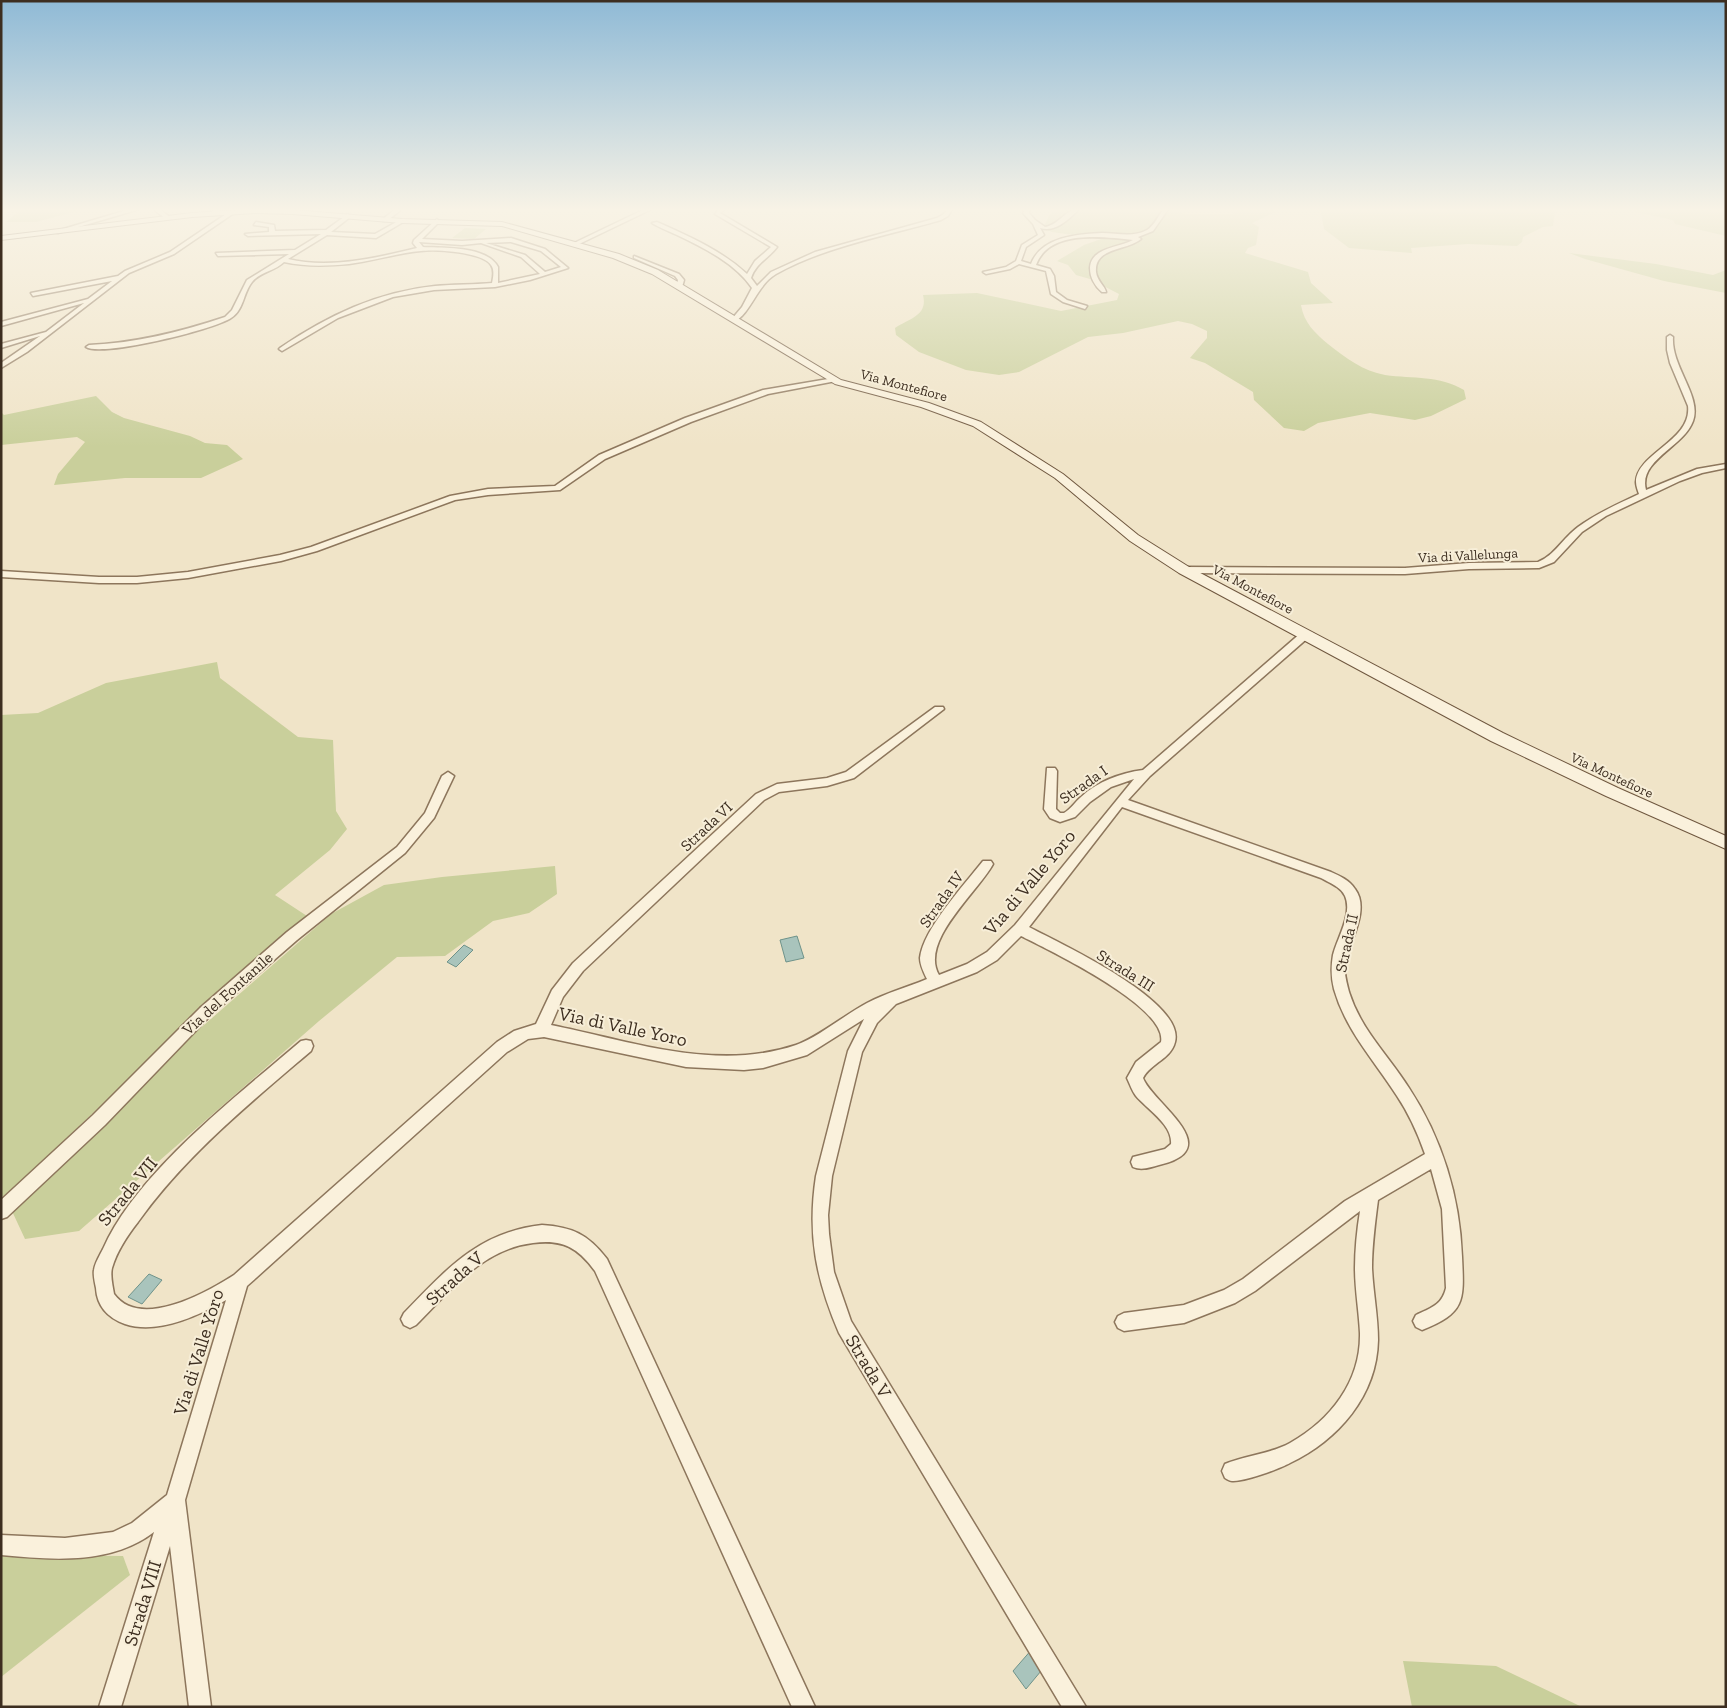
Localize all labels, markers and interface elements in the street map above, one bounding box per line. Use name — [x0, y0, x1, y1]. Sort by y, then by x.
street label: Via Montefiore — [858, 365, 950, 405]
street label: Via di Vallelunga — [1417, 544, 1519, 567]
street label: Via Montefiore — [1208, 561, 1297, 618]
street label: Via Montefiore — [1567, 748, 1656, 802]
street label: Strada I — [1056, 761, 1111, 808]
street label: Strada VI — [676, 798, 736, 855]
street label: Via di Valle Yoro — [978, 825, 1080, 941]
street label: Strada IV — [915, 867, 968, 931]
street label: Strada II — [1331, 912, 1362, 974]
street label: Strada III — [1093, 945, 1158, 996]
street label: Via del Fontanile — [177, 948, 276, 1040]
street label: Via di Valle Yoro — [556, 1001, 690, 1051]
street label: Strada VII — [93, 1152, 162, 1230]
street label: Strada V — [421, 1246, 489, 1310]
street label: Via di Valle Yoro — [168, 1286, 229, 1419]
street label: Strada V — [841, 1330, 897, 1403]
street label: Strada VIII — [119, 1558, 166, 1649]

